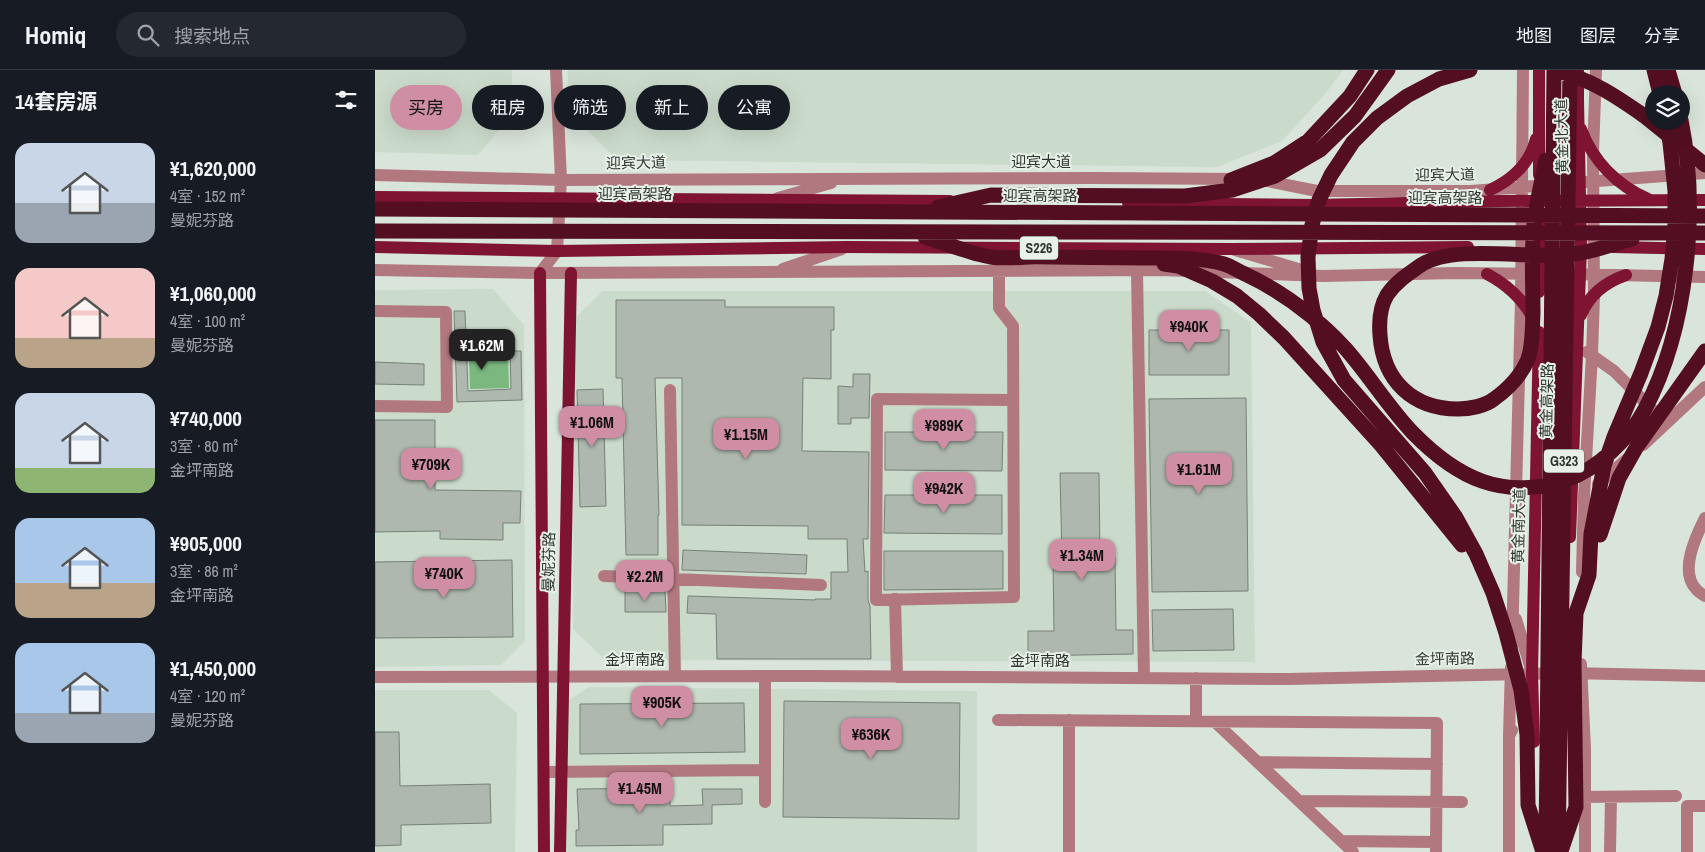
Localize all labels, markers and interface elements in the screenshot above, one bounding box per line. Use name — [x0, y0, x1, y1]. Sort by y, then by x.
search box — [116, 12, 466, 57]
text: Homiq — [25, 19, 86, 51]
icon: search — [134, 21, 162, 49]
text: 搜索地点 — [174, 23, 250, 49]
text: 地图 — [1516, 23, 1552, 48]
text: 图层 — [1580, 23, 1616, 48]
text: 分享 — [1644, 23, 1680, 48]
chip: 买房 — [390, 85, 462, 130]
chip: 租房 — [472, 85, 544, 130]
chip: 筛选 — [554, 85, 626, 130]
chip: 新上 — [636, 85, 708, 130]
chip: 公寓 — [718, 85, 790, 130]
map controls — [1645, 85, 1690, 130]
button: layers — [1645, 85, 1690, 130]
icon: filters — [332, 86, 360, 114]
text: 14套房源 — [15, 87, 97, 116]
street label: 黄金北大道 — [1550, 98, 1573, 174]
street label: 迎宾大道 — [606, 151, 666, 174]
street label: 迎宾大道 — [1011, 151, 1071, 172]
text: ¥1,620,000 — [170, 154, 256, 183]
icon: home — [55, 163, 115, 223]
street label: 迎宾大道 — [1415, 163, 1475, 186]
street label: 迎宾高架路 — [597, 183, 673, 204]
text: 4室 · 152 m² — [170, 185, 245, 207]
street label: 迎宾高架路 — [1002, 185, 1078, 206]
street label: 迎宾高架路 — [1407, 187, 1483, 208]
text: 曼妮芬路 — [170, 209, 234, 231]
road number: S226 — [1020, 237, 1058, 260]
text: ¥1,060,000 — [170, 279, 256, 308]
icon: home — [55, 288, 115, 348]
text: 4室 · 100 m² — [170, 310, 245, 332]
pin: ¥940K — [1154, 310, 1224, 352]
text: ¥940K — [1170, 315, 1208, 337]
pin: ¥1.62M — [441, 328, 523, 371]
text: 曼妮芬路 — [170, 334, 234, 356]
text: ¥1.62M — [460, 334, 504, 356]
street label: 黄金高架路 — [1535, 363, 1558, 439]
text: ¥740,000 — [170, 404, 242, 433]
pin: ¥1.06M — [551, 406, 633, 448]
pin: ¥989K — [909, 408, 979, 451]
text: ¥1.06M — [570, 411, 614, 433]
icon: home — [55, 413, 115, 473]
text: ¥989K — [925, 414, 963, 436]
pin: ¥1.15M — [705, 418, 787, 460]
text: ¥1.15M — [724, 423, 768, 445]
text: 3室 · 80 m² — [170, 435, 238, 457]
pin: ¥709K — [396, 448, 466, 490]
road number: G323 — [1544, 450, 1584, 472]
pin: ¥1.61M — [1158, 452, 1240, 495]
text: ¥709K — [412, 453, 450, 475]
text: ¥1.61M — [1177, 458, 1221, 480]
text: 金坪南路 — [170, 459, 234, 481]
pin: ¥942K — [909, 472, 979, 514]
text: ¥942K — [925, 477, 963, 499]
street label: 黄金南大道 — [1507, 488, 1530, 564]
text: ¥905,000 — [170, 529, 242, 558]
street label: 曼妮芬路 — [537, 532, 560, 592]
icon: home — [55, 538, 115, 598]
pin: ¥1.34M — [1041, 538, 1123, 581]
text: ¥1.34M — [1060, 544, 1104, 566]
pin: ¥740K — [409, 556, 479, 599]
text: 3室 · 86 m² — [170, 560, 238, 582]
pin: ¥2.2M — [610, 560, 680, 602]
text: ¥740K — [425, 562, 463, 584]
text: ¥2.2M — [627, 565, 663, 587]
text: 金坪南路 — [170, 584, 234, 606]
street label: 金坪南路 — [1415, 647, 1475, 670]
street label: 金坪南路 — [605, 649, 665, 670]
street label: 金坪南路 — [1010, 650, 1070, 671]
text: ¥1,450,000 — [170, 654, 256, 683]
icon: home — [55, 663, 115, 723]
text: 4室 · 120 m² — [170, 685, 245, 707]
pin: ¥905K — [627, 686, 697, 728]
text: ¥905K — [643, 691, 681, 713]
text: 曼妮芬路 — [170, 709, 234, 731]
pin: ¥636K — [836, 718, 906, 760]
text: ¥636K — [852, 723, 890, 745]
pin: ¥1.45M — [599, 772, 681, 814]
text: ¥1.45M — [618, 777, 662, 799]

